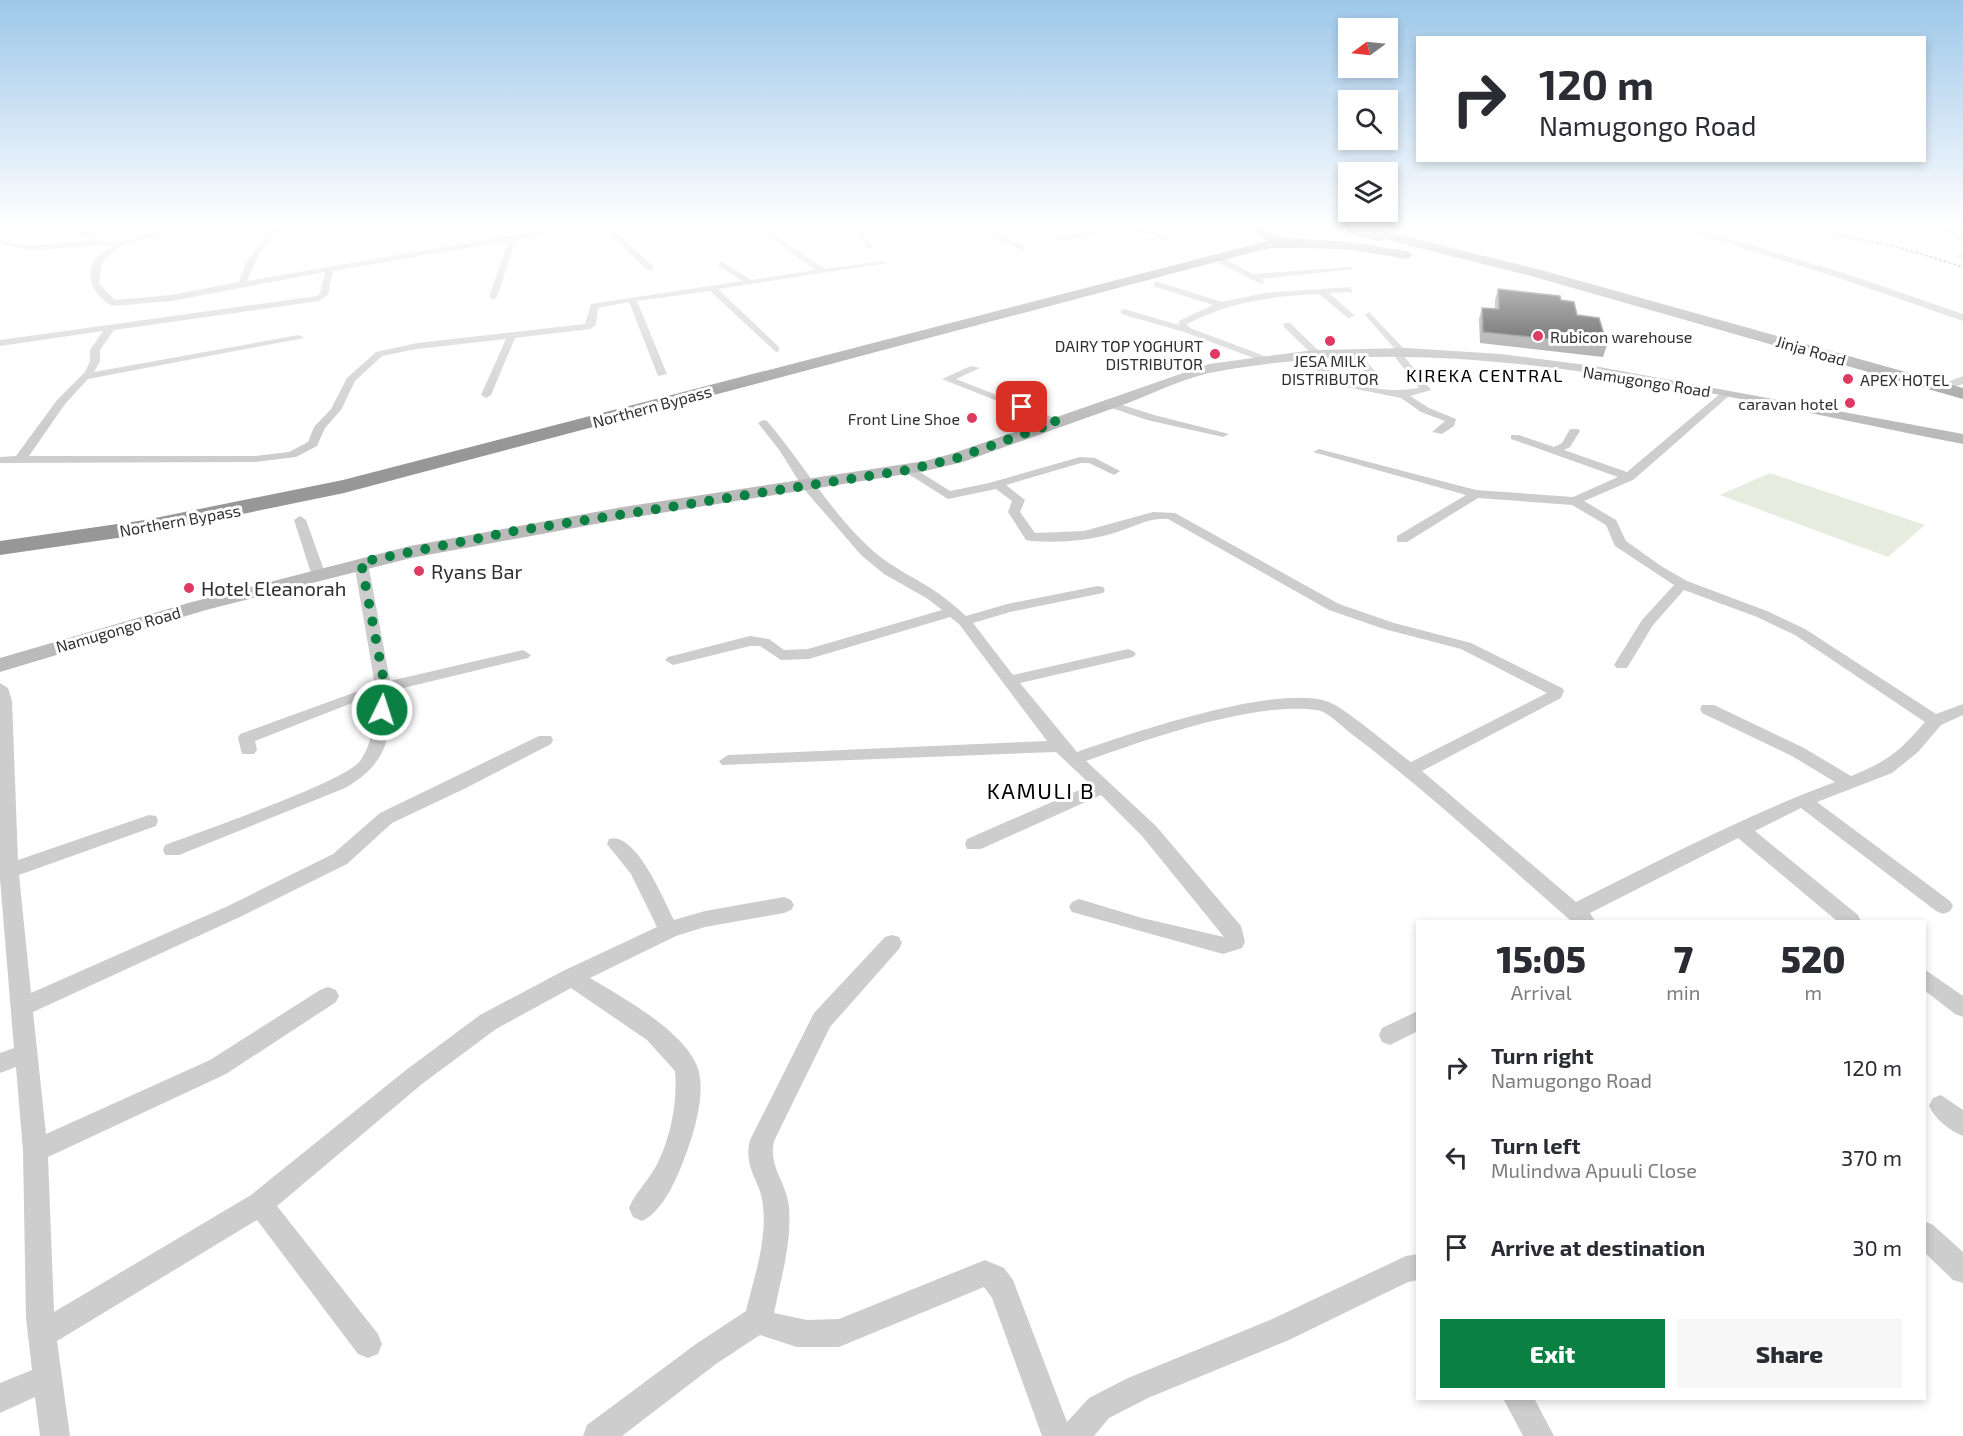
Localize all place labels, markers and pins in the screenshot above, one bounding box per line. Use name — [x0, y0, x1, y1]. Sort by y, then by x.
place label: Rubicon warehouse — [1550, 327, 1692, 346]
marker: Rubicon warehouse — [1531, 329, 1545, 343]
marker: JESA MILK DISTRIBUTOR — [1323, 334, 1337, 348]
place label: DAIRY TOP YOGHURT DISTRIBUTOR — [1055, 336, 1203, 373]
marker: DAIRY TOP YOGHURT DISTRIBUTOR — [1208, 347, 1222, 361]
place label: JESA MILK DISTRIBUTOR — [1281, 351, 1379, 388]
place label: APEX HOTEL — [1860, 370, 1949, 389]
marker: APEX HOTEL — [1841, 372, 1855, 386]
pin — [996, 381, 1047, 432]
place label: caravan hotel — [1738, 394, 1838, 413]
marker: caravan hotel — [1843, 396, 1857, 410]
place label: Front Line Shoe — [848, 409, 960, 428]
marker: Front Line Shoe — [965, 411, 979, 425]
place label: Ryans Bar — [431, 559, 522, 583]
marker: Ryans Bar — [412, 564, 426, 578]
place label: Hotel Eleanorah — [201, 576, 346, 600]
marker: Hotel Eleanorah — [182, 581, 196, 595]

